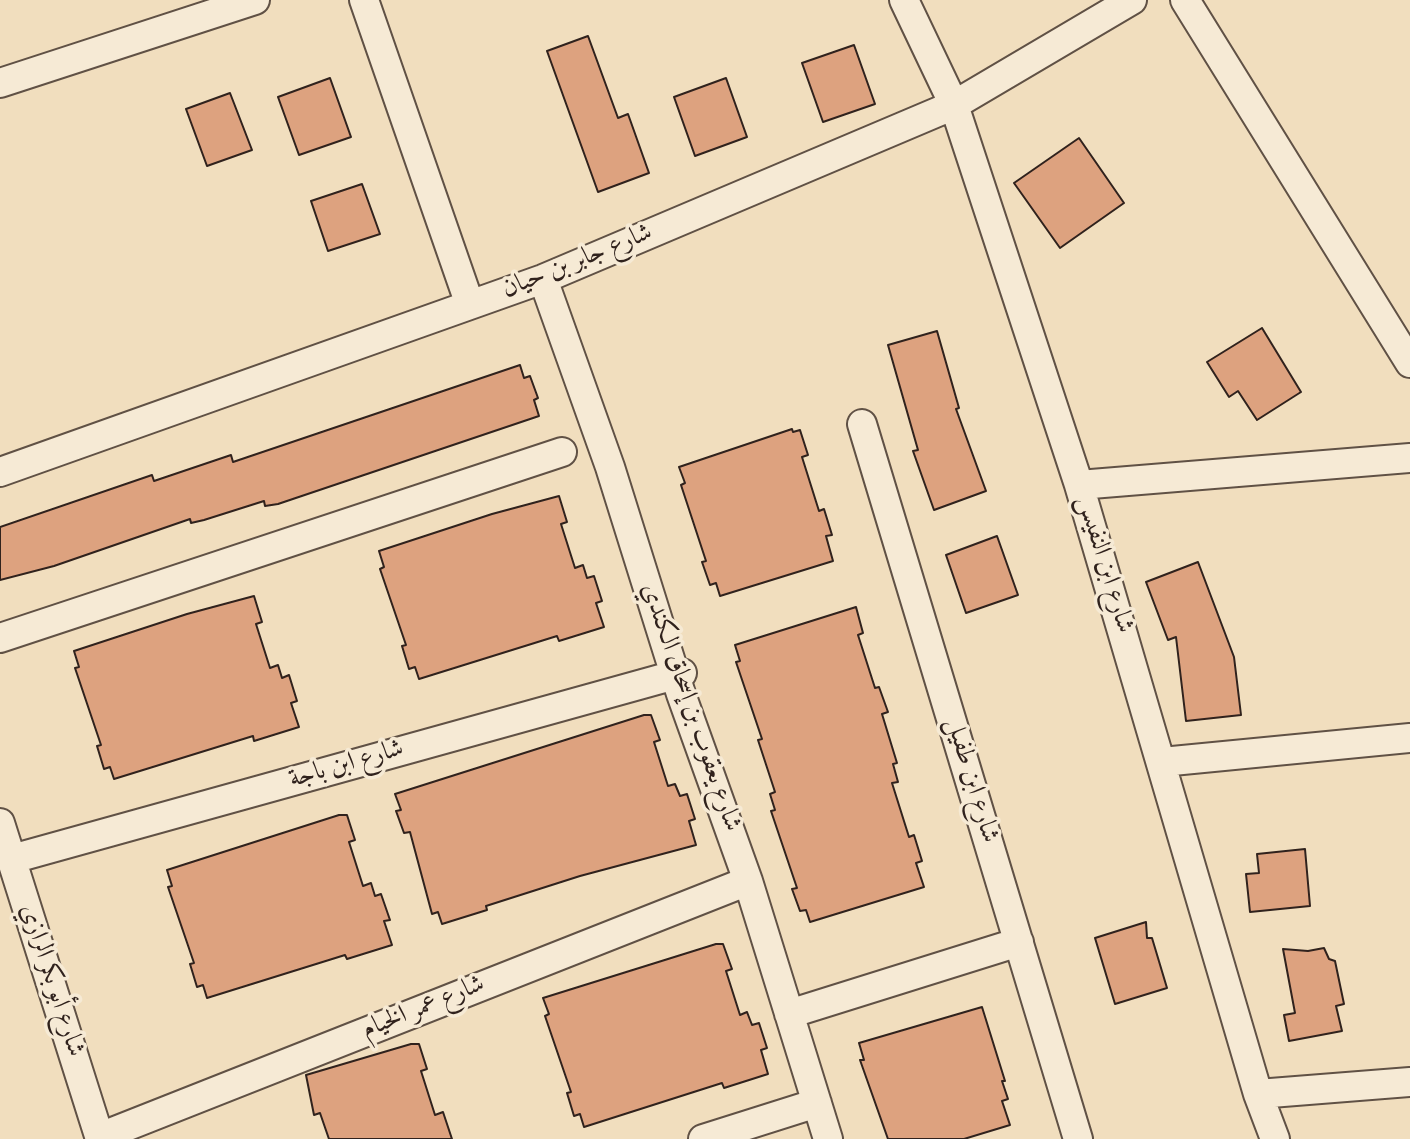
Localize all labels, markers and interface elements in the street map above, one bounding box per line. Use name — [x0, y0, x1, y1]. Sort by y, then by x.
street label: شارع جابر بن حيان — [498, 219, 658, 307]
street label: شارع ابن النفيس — [1067, 493, 1139, 637]
street label: شارع يعقوب بن إسحاق الكندي — [632, 580, 746, 836]
street label: شارع ابن طفيل — [936, 715, 1004, 847]
street label: شارع ابن باجة — [286, 735, 408, 797]
street label: شارع أبو بكر الرازي — [11, 901, 89, 1061]
street label: شارع عمر الخيام — [358, 970, 490, 1048]

